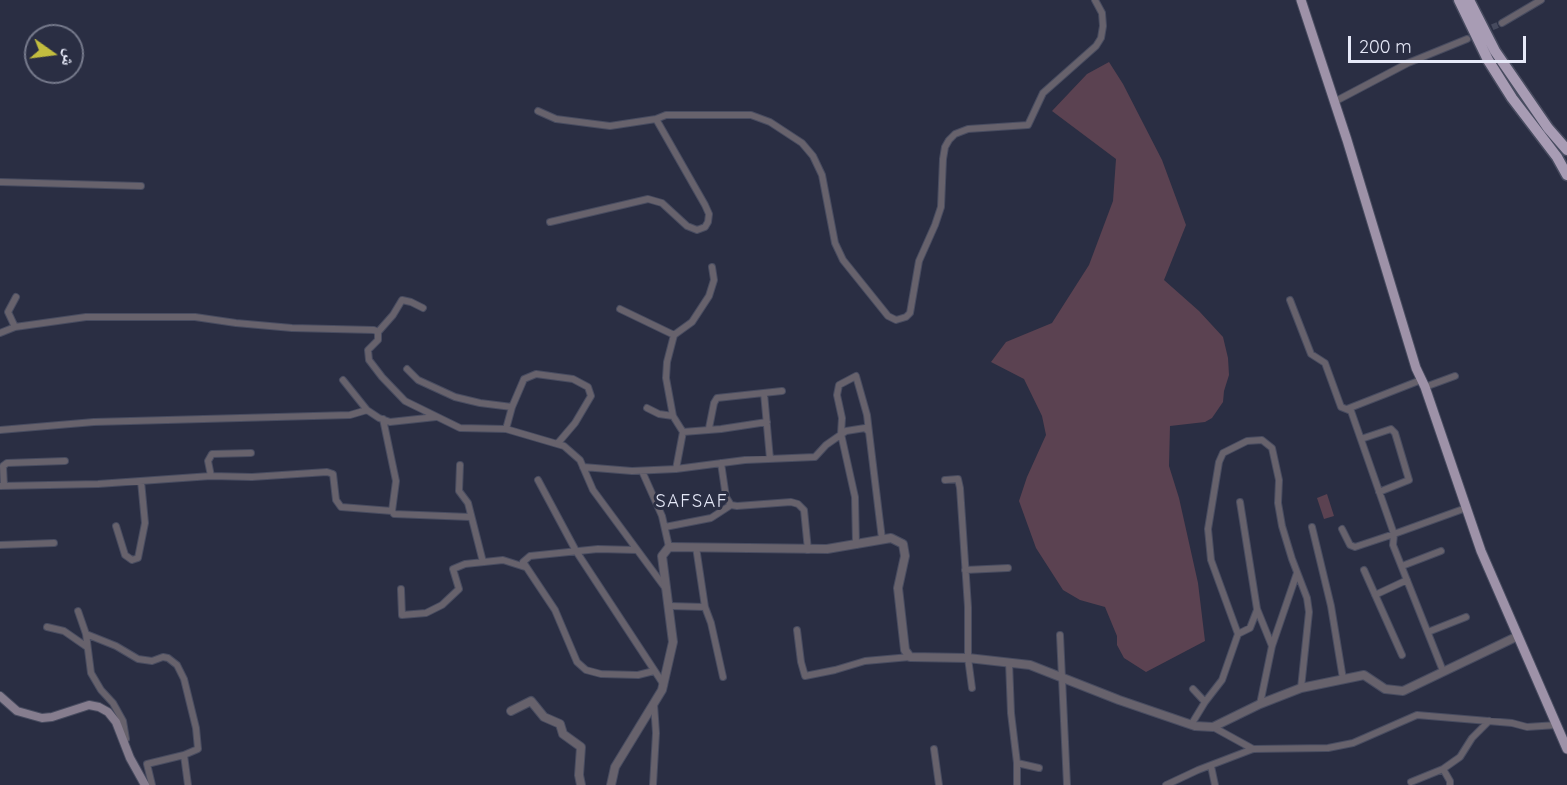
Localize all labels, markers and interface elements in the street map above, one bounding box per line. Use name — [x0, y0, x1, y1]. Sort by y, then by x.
north arrow — [24, 24, 84, 84]
scale bar — [1351, 24, 1530, 62]
text: 200 m — [1359, 35, 1412, 58]
text: ش — [58, 47, 81, 69]
district label: SAFSAF — [656, 491, 728, 513]

